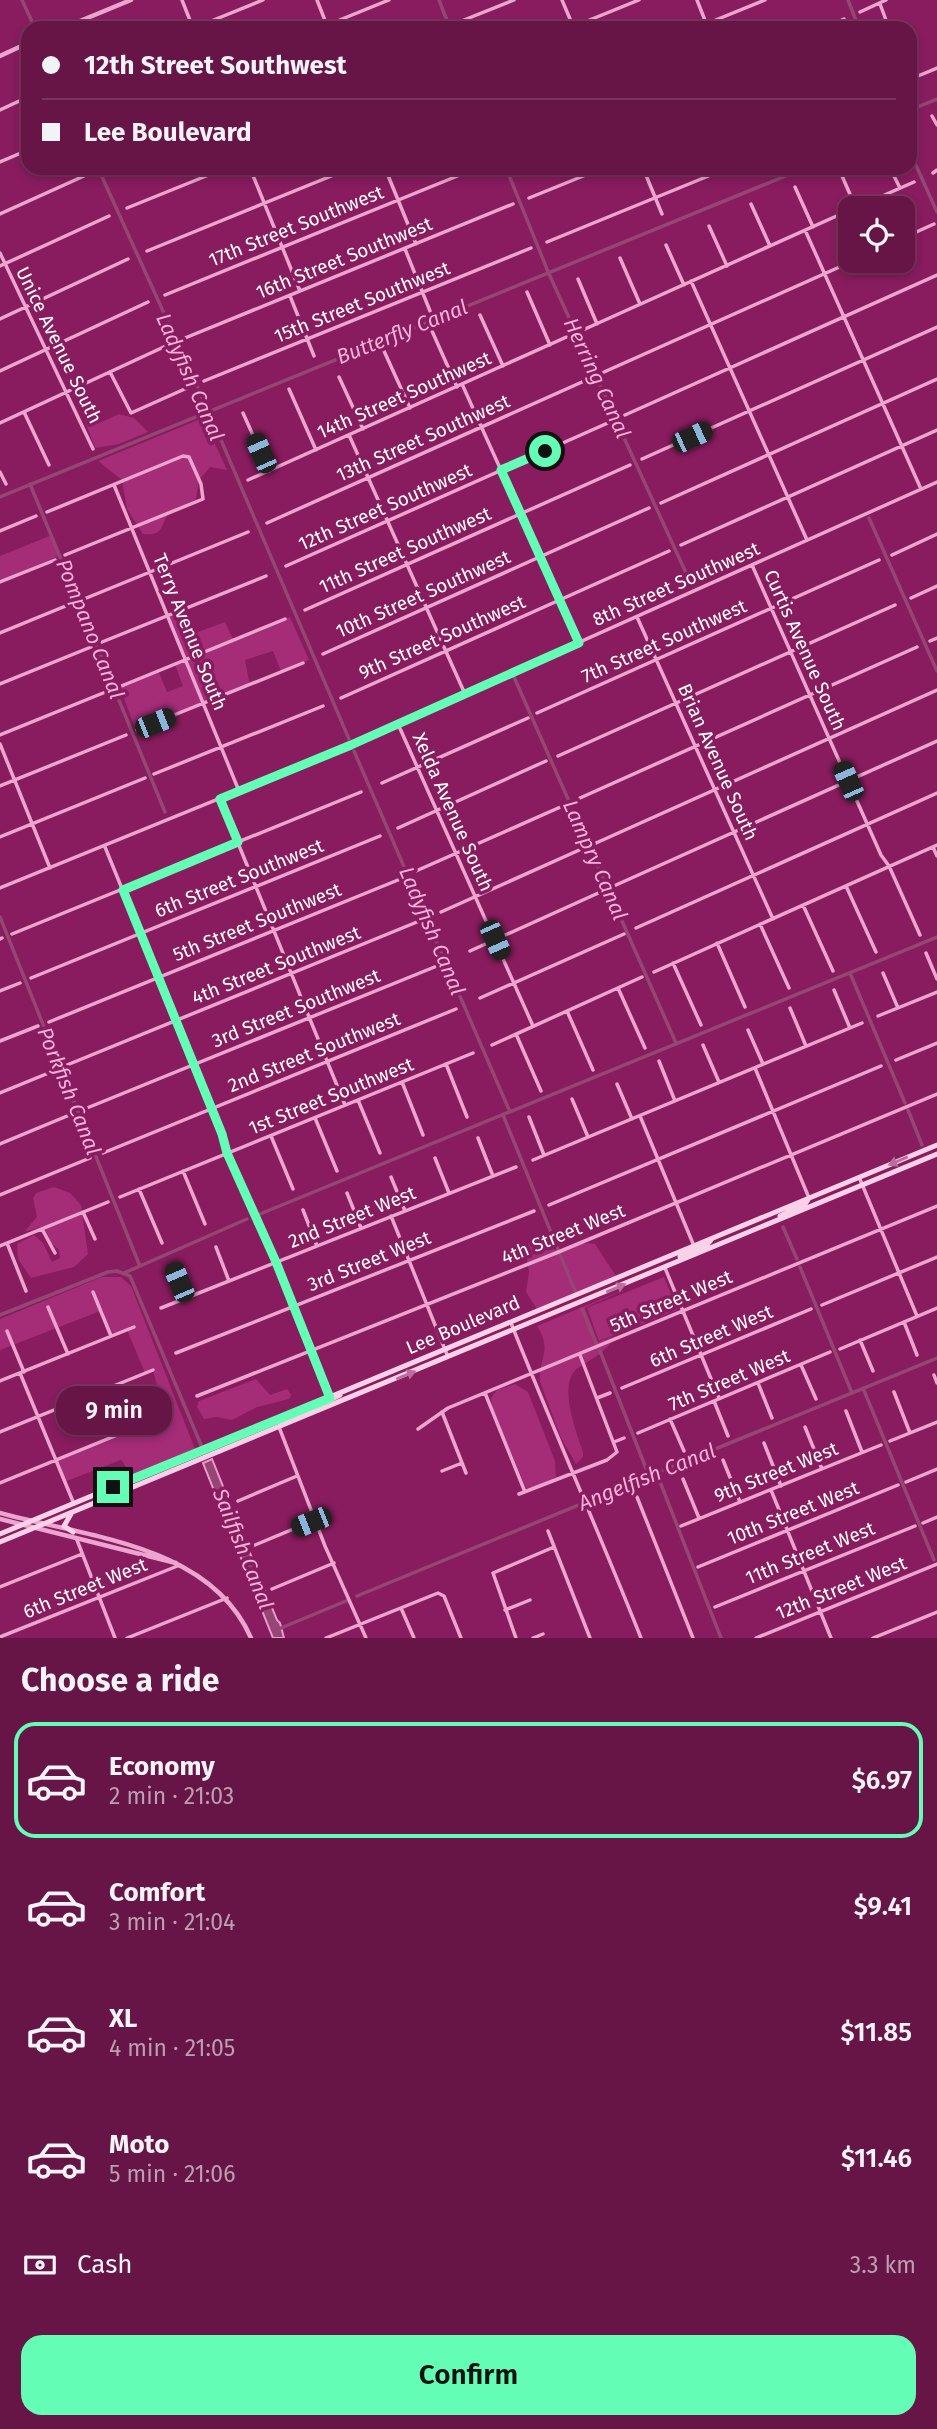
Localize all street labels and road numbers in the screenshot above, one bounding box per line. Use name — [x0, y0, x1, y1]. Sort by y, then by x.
street label: 17th Street Southwest — [205, 180, 387, 272]
street label: 16th Street Southwest — [252, 212, 436, 304]
street label: 15th Street Southwest — [271, 256, 453, 348]
street label: Unice Avenue South — [11, 263, 107, 427]
street label: 14th Street Southwest — [313, 346, 495, 444]
street label: 13th Street Southwest — [333, 389, 513, 487]
street label: 12th Street Southwest — [295, 458, 475, 556]
street label: 11th Street Southwest — [315, 502, 495, 598]
street label: 8th Street Southwest — [589, 537, 763, 631]
street label: 10th Street Southwest — [332, 545, 514, 643]
street label: Terry Avenue South — [148, 550, 232, 714]
street label: Curtis Avenue South — [759, 566, 851, 734]
street label: 9th Street Southwest — [355, 590, 529, 684]
street label: 7th Street Southwest — [578, 594, 750, 688]
street label: Brian Avenue South — [673, 680, 763, 844]
street label: Xelda Avenue South — [408, 729, 498, 895]
street label: 6th Street Southwest — [151, 834, 327, 922]
street label: 5th Street Southwest — [170, 878, 345, 966]
street label: 4th Street Southwest — [188, 921, 364, 1009]
street label: 3rd Street Southwest — [209, 964, 384, 1052]
street label: 2nd Street Southwest — [225, 1007, 404, 1097]
street label: 1st Street Southwest — [245, 1052, 417, 1140]
street label: 2nd Street West — [285, 1181, 419, 1253]
street label: 4th Street West — [498, 1199, 628, 1269]
street label: 3rd Street West — [304, 1226, 434, 1296]
street label: 5th Street West — [606, 1265, 736, 1337]
street label: Lee Boulevard — [402, 1291, 524, 1359]
street label: 6th Street West — [646, 1300, 776, 1372]
street label: 7th Street West — [665, 1344, 793, 1416]
street label: 9th Street West — [711, 1437, 841, 1507]
street label: 10th Street West — [724, 1476, 862, 1550]
street label: 11th Street West — [742, 1517, 878, 1589]
street label: 12th Street West — [772, 1551, 910, 1625]
street label: 6th Street West — [20, 1553, 150, 1623]

